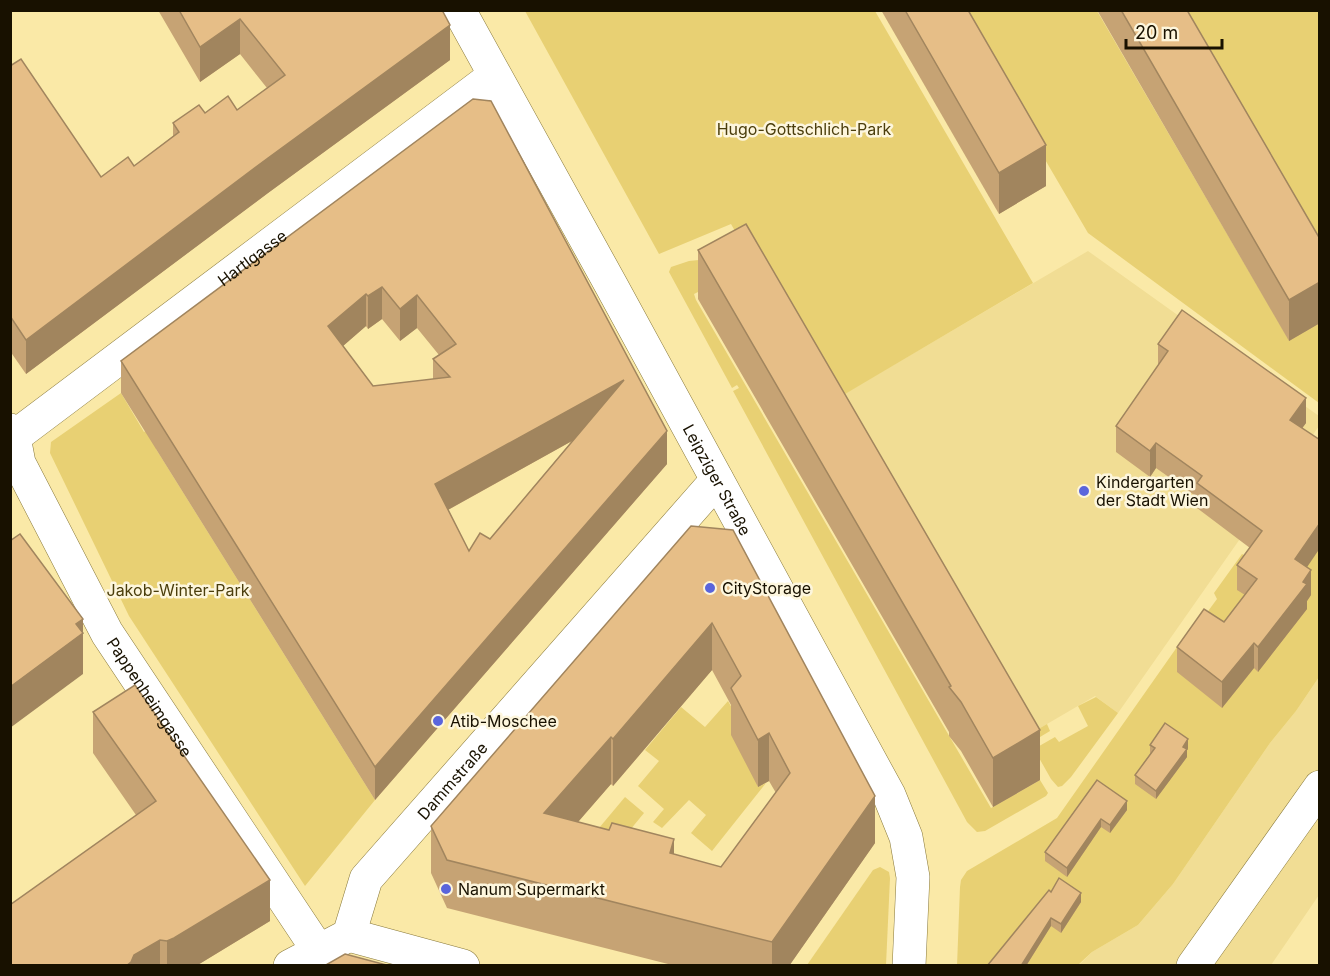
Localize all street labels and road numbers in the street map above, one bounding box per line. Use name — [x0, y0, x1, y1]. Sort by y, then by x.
street label: Hartlgasse — [214, 225, 291, 290]
street label: Leipziger Straße — [679, 421, 756, 539]
street label: Pappenheimgasse — [103, 634, 197, 761]
street label: Dammstraße — [413, 738, 492, 824]

